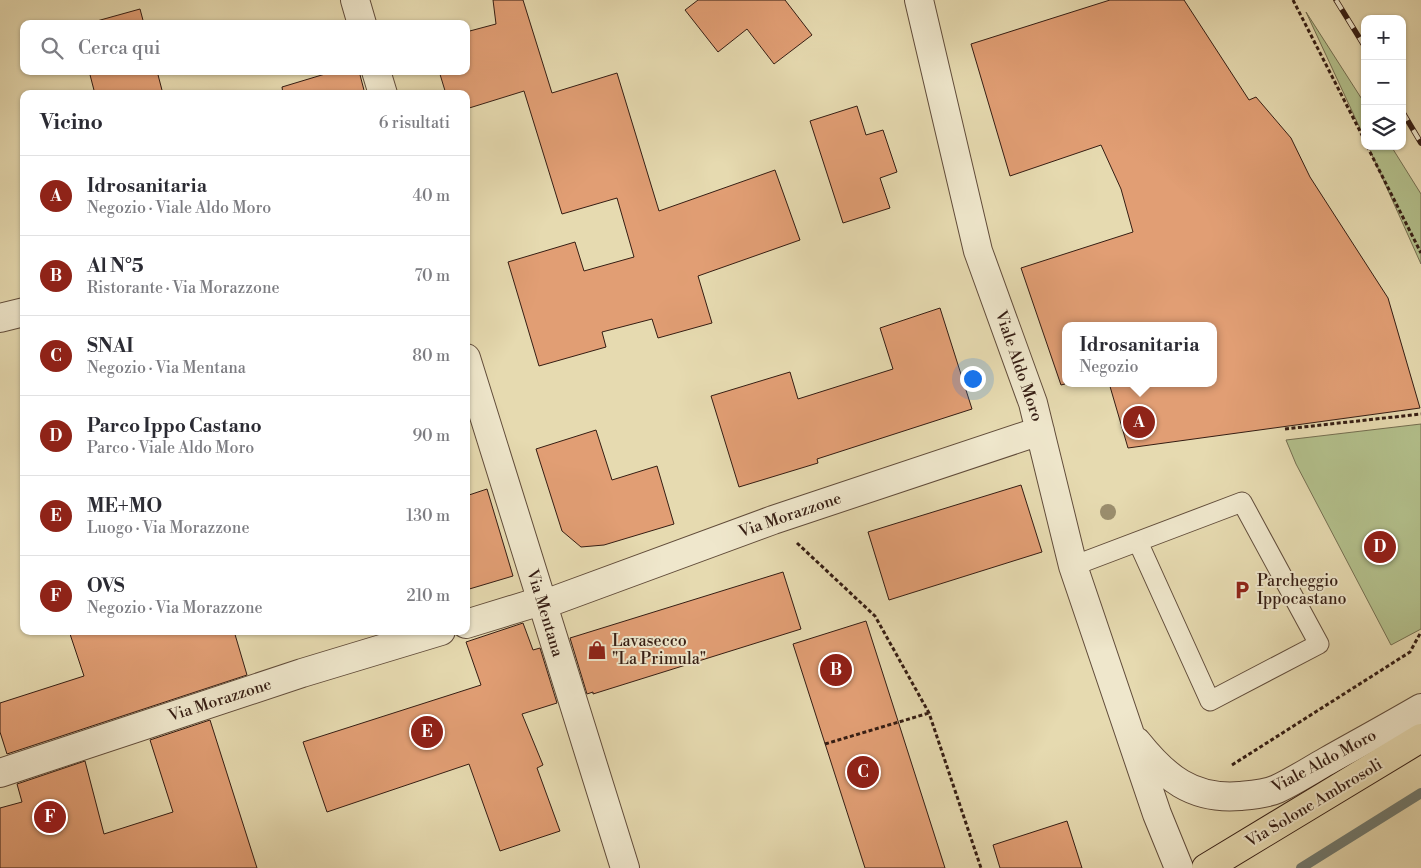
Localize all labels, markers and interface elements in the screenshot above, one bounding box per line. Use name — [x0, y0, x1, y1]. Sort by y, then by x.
map controls — [1361, 15, 1406, 150]
button: + — [1361, 15, 1406, 60]
search box — [20, 20, 470, 75]
icon: search — [38, 34, 66, 62]
text: Cerca qui — [78, 36, 161, 60]
button: − — [1361, 60, 1406, 105]
button: layers — [1361, 105, 1406, 150]
text: Vicino — [40, 110, 103, 136]
text: 6 risultati — [379, 113, 450, 133]
text: Idrosanitaria — [87, 174, 207, 198]
text: A — [50, 186, 62, 206]
text: 40 m — [413, 186, 450, 206]
text: Negozio · Viale Aldo Moro — [87, 198, 271, 218]
text: Al N°5 — [87, 254, 144, 278]
text: B — [50, 266, 62, 286]
text: 70 m — [414, 266, 450, 286]
text: Ristorante · Via Morazzone — [87, 278, 280, 298]
street label: Viale Aldo Moro — [990, 307, 1047, 424]
popup — [1062, 322, 1217, 387]
text: Idrosanitaria — [1080, 333, 1199, 357]
text: SNAI — [87, 334, 134, 358]
text: C — [50, 346, 62, 366]
text: 80 m — [412, 346, 450, 366]
text: Negozio — [1080, 357, 1139, 377]
text: Negozio · Via Mentana — [87, 358, 246, 378]
your location — [960, 366, 986, 392]
pin: A — [1123, 403, 1155, 441]
text: Parco Ippo Castano — [87, 414, 262, 438]
text: D — [50, 426, 62, 446]
text: 90 m — [412, 426, 450, 446]
text: Parco · Viale Aldo Moro — [87, 438, 254, 458]
street label: Via Morazzone — [735, 488, 844, 542]
text: ME+MO — [87, 494, 162, 518]
text: E — [50, 506, 62, 526]
text: 130 m — [406, 506, 450, 526]
text: Luogo · Via Morazzone — [87, 518, 249, 538]
pin: D — [1364, 528, 1396, 566]
street label: Via Mentana — [522, 566, 568, 660]
place label: Parcheggio Ippocastano — [1257, 571, 1346, 609]
text: OVS — [87, 574, 125, 598]
parking icon: Parcheggio Ippocastano — [1231, 579, 1253, 601]
text: F — [50, 586, 62, 606]
text: 210 m — [406, 586, 450, 606]
text: Negozio · Via Morazzone — [87, 598, 263, 618]
place label: Lavasecco "La Primula" — [612, 631, 706, 669]
shop icon: Lavasecco "La Primula" — [586, 639, 608, 661]
pin: B — [820, 651, 852, 689]
street label: Via Morazzone — [165, 674, 274, 726]
pin: E — [411, 713, 443, 751]
street label: Viale Aldo Moro — [1267, 725, 1380, 798]
pin: C — [847, 753, 879, 791]
street label: Via Solone Ambrosoli — [1241, 754, 1386, 852]
pin: F — [34, 798, 66, 836]

